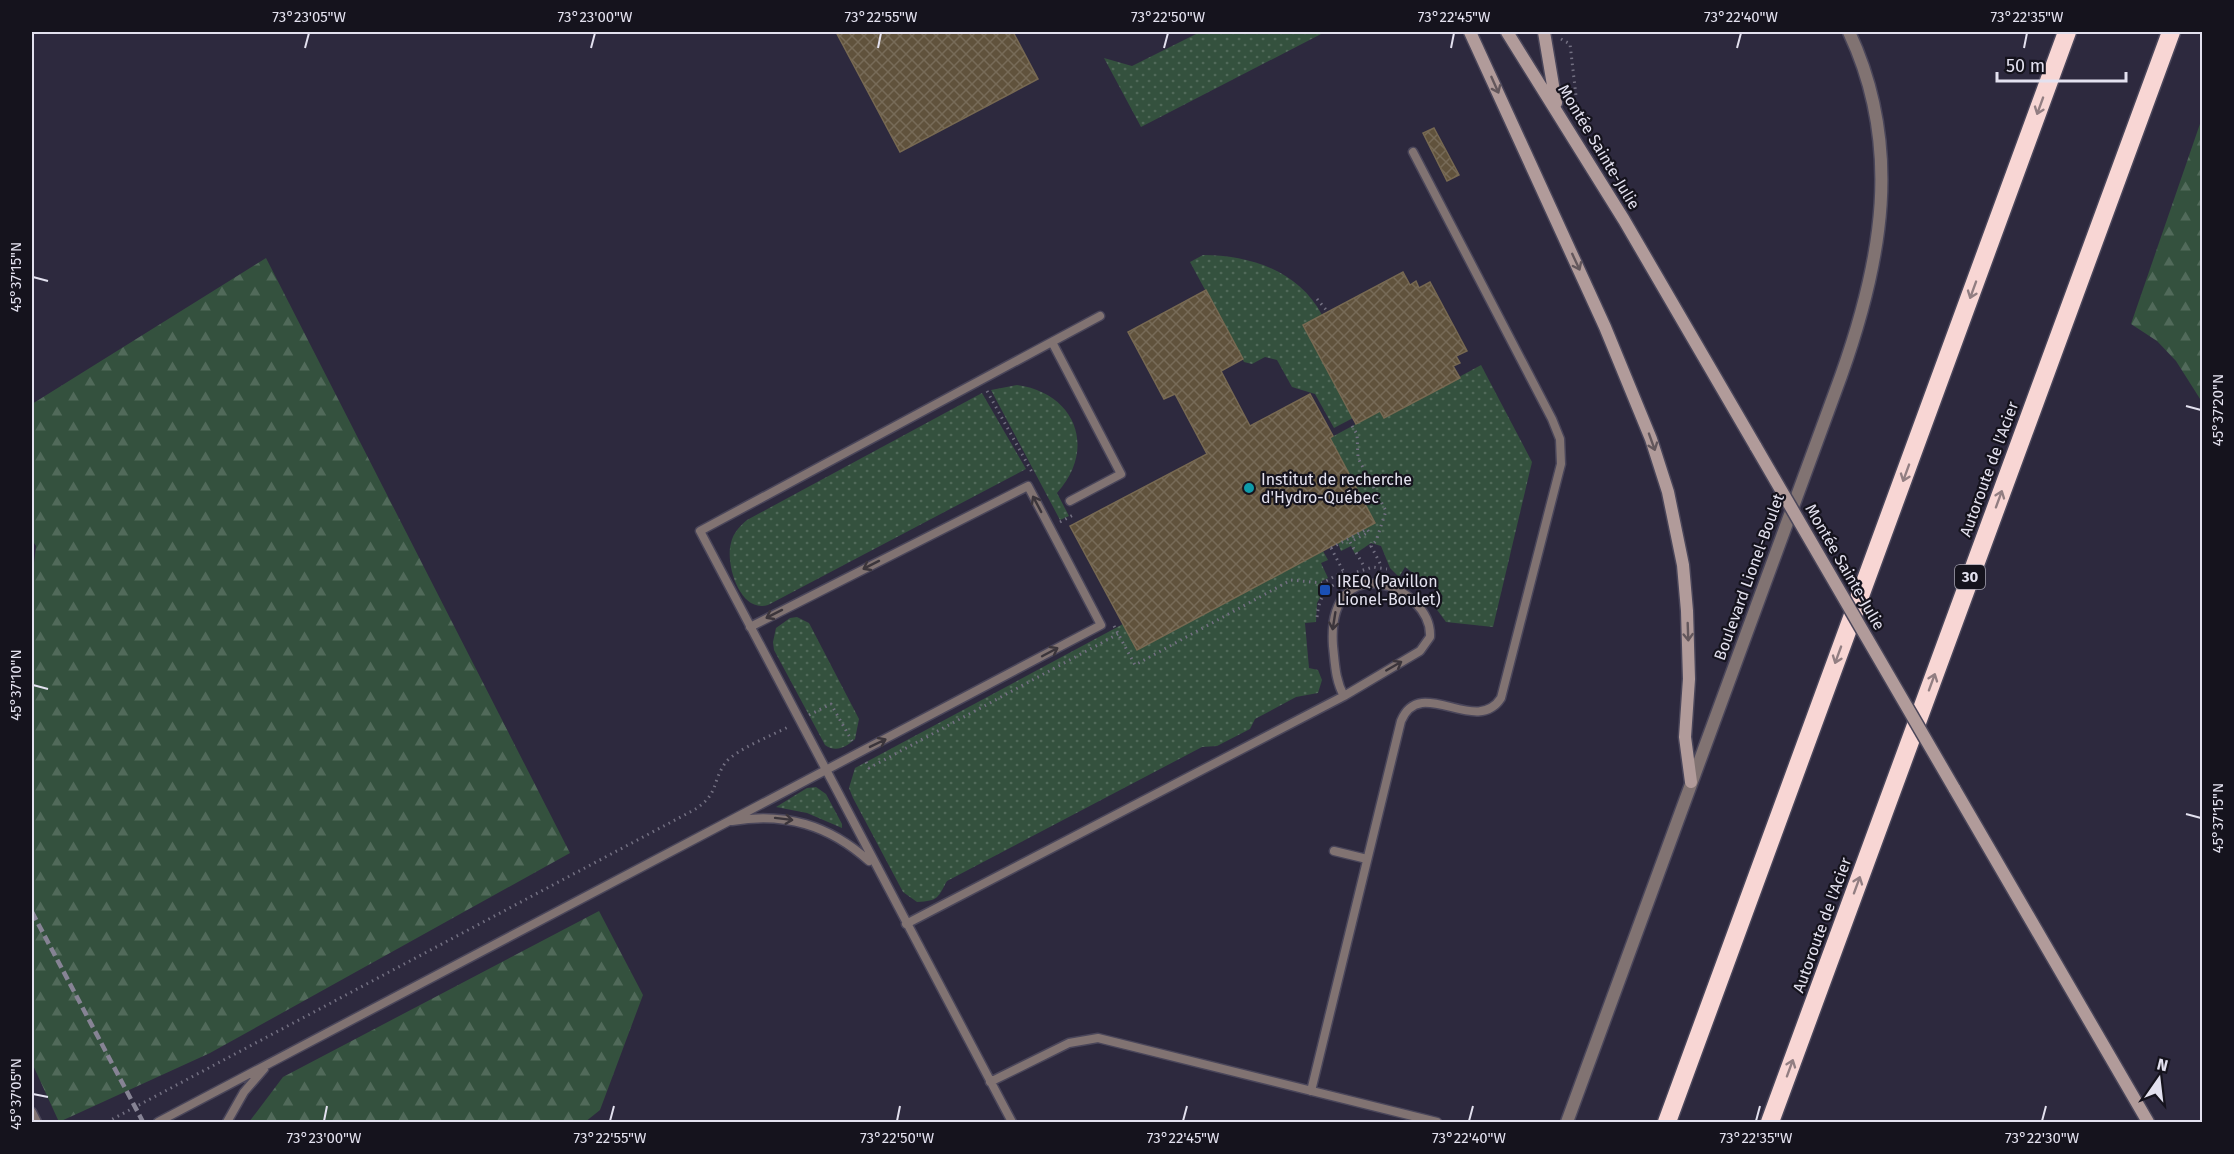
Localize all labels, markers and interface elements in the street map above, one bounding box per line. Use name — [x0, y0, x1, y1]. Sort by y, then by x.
text: 73°23'05"W — [272, 8, 346, 26]
text: 73°23'00"W — [558, 8, 633, 26]
text: 73°22'55"W — [845, 8, 918, 26]
text: 73°22'50"W — [1131, 8, 1206, 26]
text: 73°22'45"W — [1418, 8, 1491, 26]
text: 73°22'40"W — [1704, 8, 1779, 26]
text: 73°22'35"W — [1991, 8, 2064, 26]
scale bar — [1997, 45, 2126, 83]
text: 50 m — [2006, 55, 2045, 77]
one-way arrow — [1489, 75, 1501, 93]
street label: Montée Sainte-Julie — [1554, 81, 1644, 213]
one-way arrow — [2033, 96, 2044, 115]
text: 45°37'15"N — [7, 242, 25, 312]
one-way arrow — [1570, 253, 1582, 271]
one-way arrow — [1967, 280, 1978, 298]
text: 45°37'20"N — [2209, 374, 2227, 446]
street label: Autoroute de l'Acier — [1956, 398, 2023, 539]
one-way arrow — [1647, 432, 1658, 451]
one-way arrow — [1899, 463, 1910, 481]
place label: Institut de recherche d'Hydro-Québec — [1261, 470, 1412, 507]
marker: Institut de recherche d'Hydro-Québec — [1242, 481, 1256, 495]
one-way arrow — [1994, 490, 2005, 509]
street label: Boulevard Lionel-Boulet — [1710, 491, 1788, 663]
one-way arrow — [1031, 496, 1043, 513]
street label: Montée Sainte-Julie — [1801, 501, 1889, 633]
one-way arrow — [863, 560, 881, 572]
road number: 30 — [1955, 565, 1985, 589]
place label: IREQ (Pavillon Lionel-Boulet) — [1337, 572, 1441, 609]
marker: IREQ (Pavillon Lionel-Boulet) — [1318, 583, 1332, 597]
one-way arrow — [766, 609, 784, 621]
one-way arrow — [1328, 610, 1339, 630]
one-way arrow — [1683, 622, 1694, 642]
one-way arrow — [1041, 646, 1058, 658]
one-way arrow — [1832, 646, 1843, 664]
text: 45°37'10"N — [7, 649, 25, 721]
one-way arrow — [1385, 660, 1402, 672]
one-way arrow — [1927, 673, 1938, 692]
one-way arrow — [868, 736, 886, 748]
text: 45°37'15"N — [2209, 783, 2227, 853]
one-way arrow — [773, 814, 793, 825]
street label: Autoroute de l'Acier — [1789, 854, 1856, 995]
one-way arrow — [1853, 876, 1864, 894]
north arrow — [2129, 1049, 2189, 1109]
text: N — [2155, 1054, 2170, 1075]
text: 45°37'05"N — [7, 1058, 25, 1130]
one-way arrow — [1786, 1059, 1797, 1077]
text: 73°23'00"W — [287, 1129, 362, 1147]
text: 73°22'55"W — [574, 1129, 647, 1147]
text: 73°22'50"W — [860, 1129, 935, 1147]
text: 73°22'45"W — [1147, 1129, 1220, 1147]
text: 73°22'40"W — [1432, 1129, 1507, 1147]
text: 73°22'35"W — [1720, 1129, 1793, 1147]
text: 73°22'30"W — [2005, 1129, 2080, 1147]

